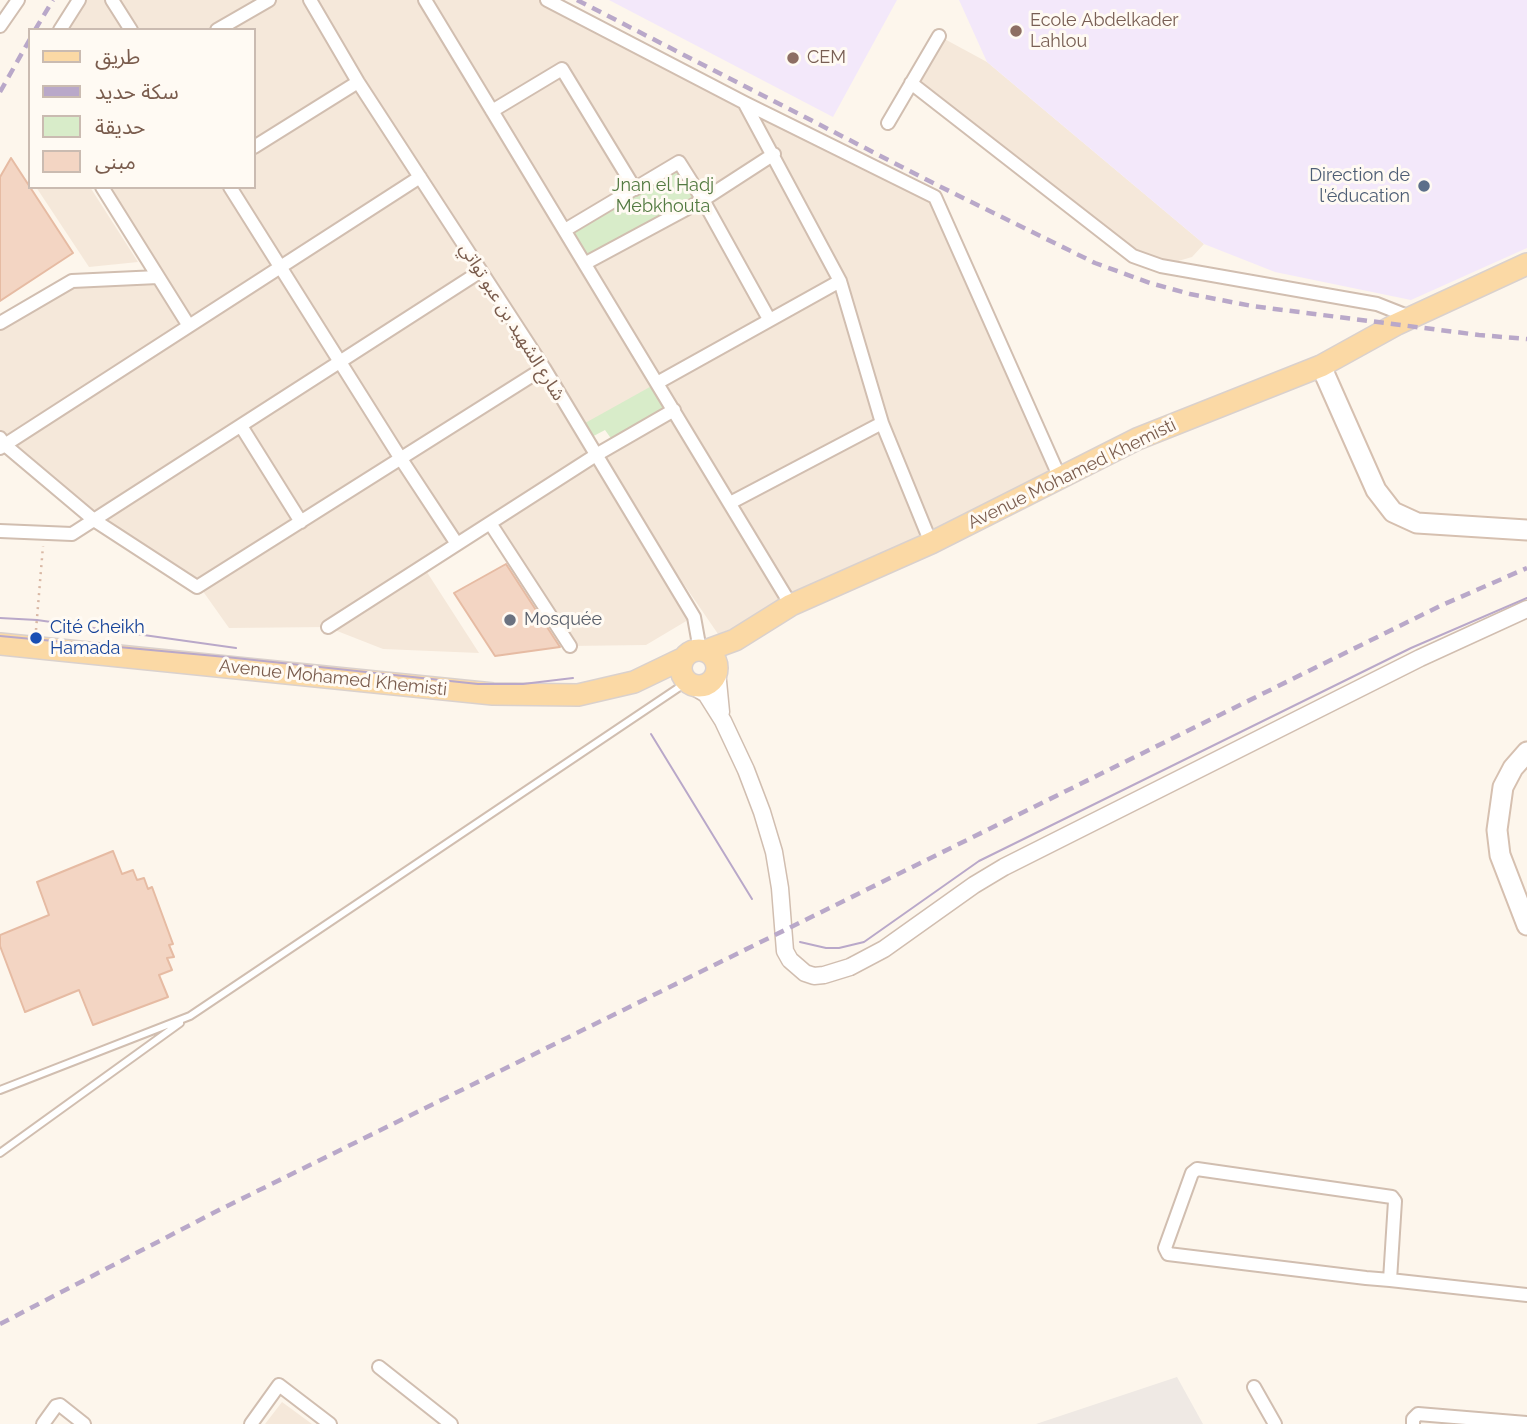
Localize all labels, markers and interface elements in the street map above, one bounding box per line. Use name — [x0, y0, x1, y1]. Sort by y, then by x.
place label: Ecole Abdelkader Lahlou — [1030, 10, 1179, 52]
marker: Ecole Abdelkader Lahlou — [1008, 23, 1024, 39]
legend — [28, 28, 256, 189]
text: طريق — [95, 44, 140, 69]
place label: CEM — [807, 47, 846, 69]
marker: CEM — [785, 50, 801, 66]
text: سكة حديد — [95, 79, 179, 104]
text: حديقة — [95, 114, 145, 139]
text: مبنى — [95, 149, 136, 174]
place label: Direction de l'éducation — [1309, 165, 1410, 208]
park label: Jnan el Hadj Mebkhouta — [612, 175, 714, 218]
marker: Direction de l'éducation — [1416, 178, 1432, 194]
street label: شارع الشهيد بن عبو تواتي — [455, 239, 569, 405]
street label: Avenue Mohamed Khemisti — [964, 414, 1180, 534]
place label: Mosquée — [524, 609, 602, 631]
marker: Mosquée — [502, 612, 518, 628]
place label: Cité Cheikh Hamada — [50, 617, 145, 660]
marker: Cité Cheikh Hamada — [28, 630, 44, 646]
street label: Avenue Mohamed Khemisti — [218, 655, 448, 701]

